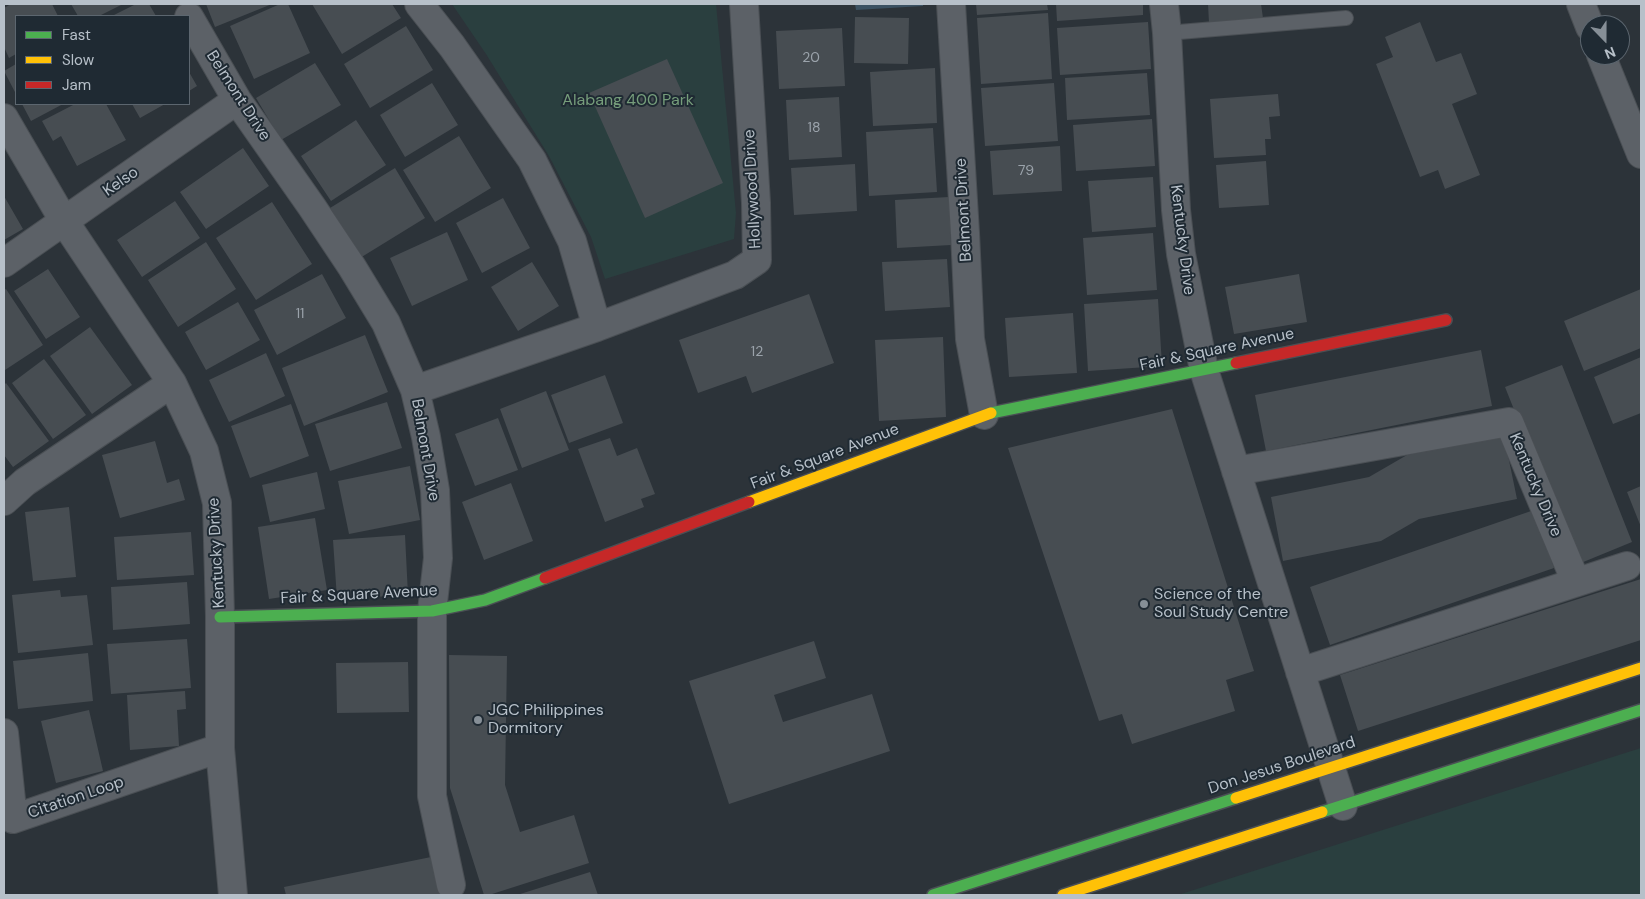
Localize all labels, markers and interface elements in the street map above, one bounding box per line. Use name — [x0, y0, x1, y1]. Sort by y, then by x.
legend — [15, 15, 190, 105]
north arrow — [1580, 15, 1630, 65]
text: Fast — [62, 25, 91, 45]
text: N — [1602, 43, 1618, 63]
street label: Belmont Drive — [202, 47, 274, 145]
text: Slow — [62, 50, 94, 70]
house number: 20 — [802, 50, 820, 66]
text: Jam — [62, 75, 91, 95]
park label: Alabang 400 Park — [562, 91, 694, 111]
house number: 18 — [808, 120, 820, 136]
street label: Hollywood Drive — [740, 129, 766, 249]
street label: Belmont Drive — [952, 158, 976, 262]
street label: Kelso — [100, 163, 142, 201]
house number: 79 — [1018, 163, 1034, 179]
street label: Kentucky Drive — [1166, 184, 1198, 296]
house number: 11 — [296, 306, 304, 322]
street label: Fair & Square Avenue — [1138, 324, 1296, 376]
house number: 12 — [751, 344, 763, 360]
street label: Belmont Drive — [407, 397, 443, 503]
street label: Fair & Square Avenue — [748, 420, 902, 494]
street label: Kentucky Drive — [1505, 430, 1565, 540]
street label: Kentucky Drive — [205, 497, 229, 609]
street label: Fair & Square Avenue — [280, 581, 438, 609]
place label: Science of the Soul Study Centre — [1154, 585, 1288, 623]
marker: Science of the Soul Study Centre — [1138, 598, 1150, 610]
place label: JGC Philippines Dormitory — [488, 701, 604, 739]
marker: JGC Philippines Dormitory — [472, 714, 484, 726]
street label: Don Jesus Boulevard — [1206, 733, 1358, 799]
street label: Citation Loop — [26, 773, 126, 823]

